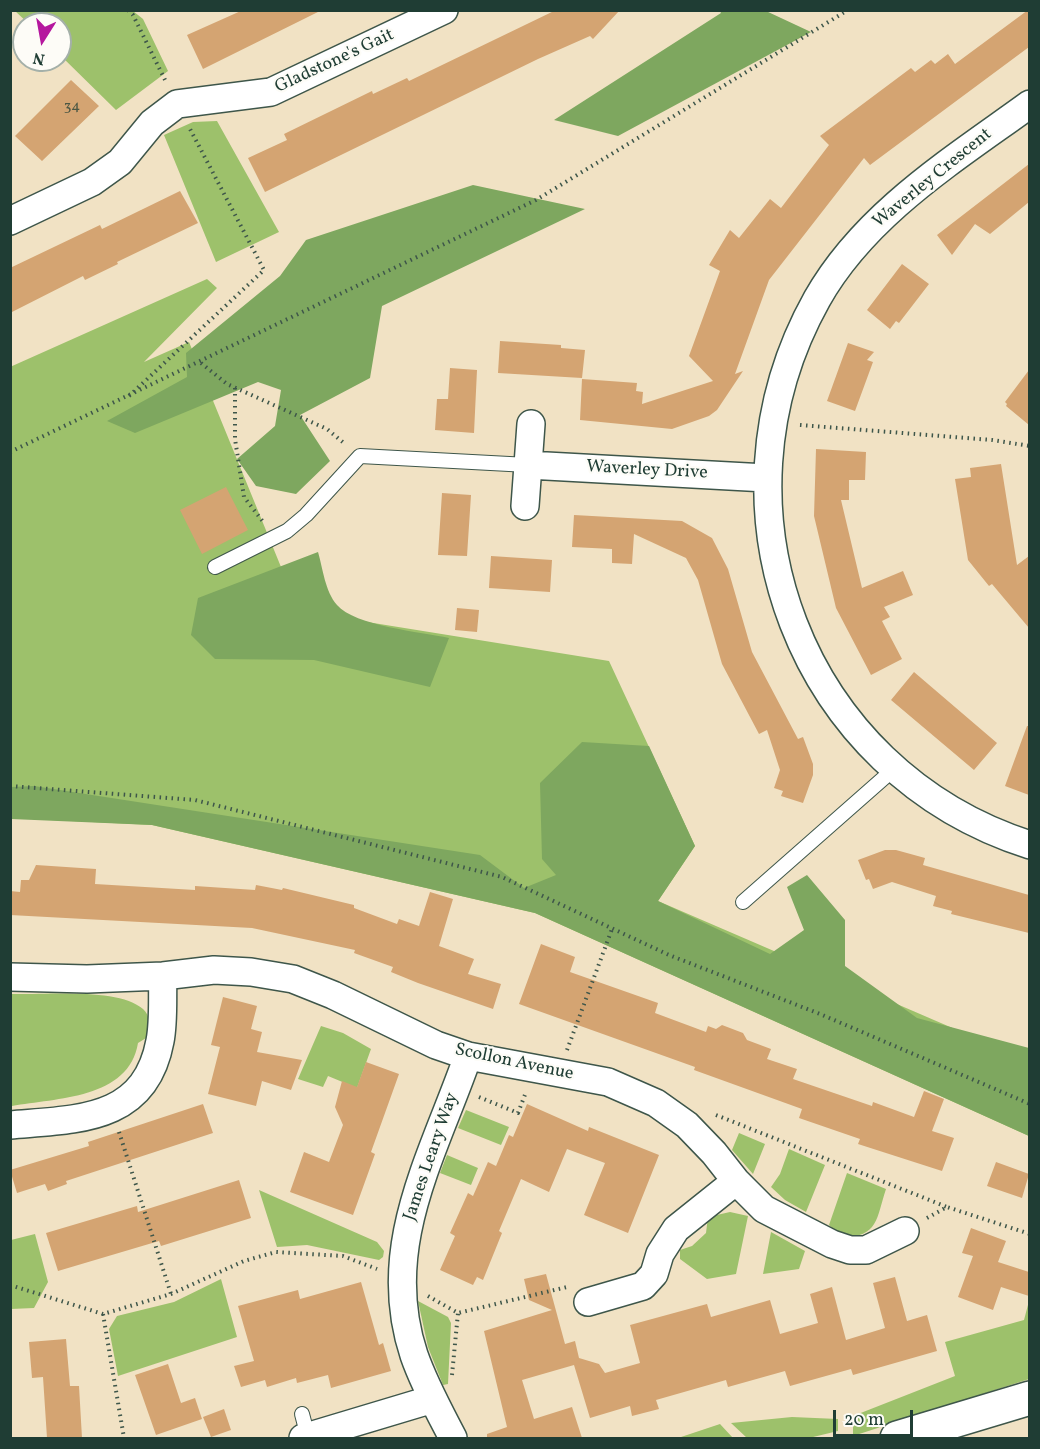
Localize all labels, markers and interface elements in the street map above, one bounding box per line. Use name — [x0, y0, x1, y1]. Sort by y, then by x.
north arrow — [12, 12, 72, 72]
street label: Gladstone's Gait — [272, 25, 398, 99]
text: N — [31, 46, 47, 70]
house number: 34 — [64, 98, 80, 116]
street label: Waverley Crescent — [869, 124, 997, 234]
street label: Waverley Drive — [586, 457, 708, 485]
street label: Scollon Avenue — [453, 1040, 575, 1086]
street label: James Leary Way — [400, 1090, 464, 1224]
scale bar — [836, 1398, 916, 1436]
text: 20 m — [844, 1408, 884, 1433]

